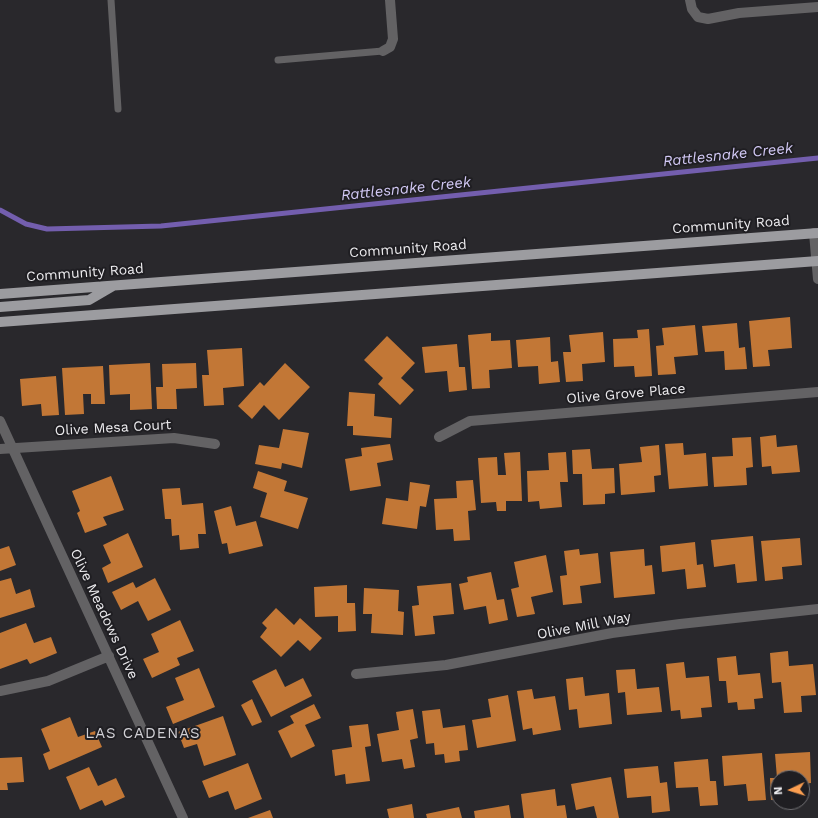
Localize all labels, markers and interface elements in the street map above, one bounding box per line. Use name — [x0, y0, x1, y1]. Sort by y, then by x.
water label: Rattlesnake Creek — [662, 139, 794, 171]
water label: Rattlesnake Creek — [340, 173, 472, 205]
street label: Community Road — [672, 213, 790, 237]
street label: Community Road — [349, 237, 467, 261]
street label: Community Road — [26, 261, 144, 285]
street label: Olive Grove Place — [566, 380, 686, 408]
street label: Olive Mesa Court — [54, 417, 172, 439]
street label: Olive Meadows Drive — [66, 546, 142, 682]
street label: Olive Mill Way — [536, 609, 632, 643]
district label: LAS CADENAS — [85, 725, 201, 743]
north arrow — [770, 770, 810, 810]
text: N — [772, 786, 785, 795]

